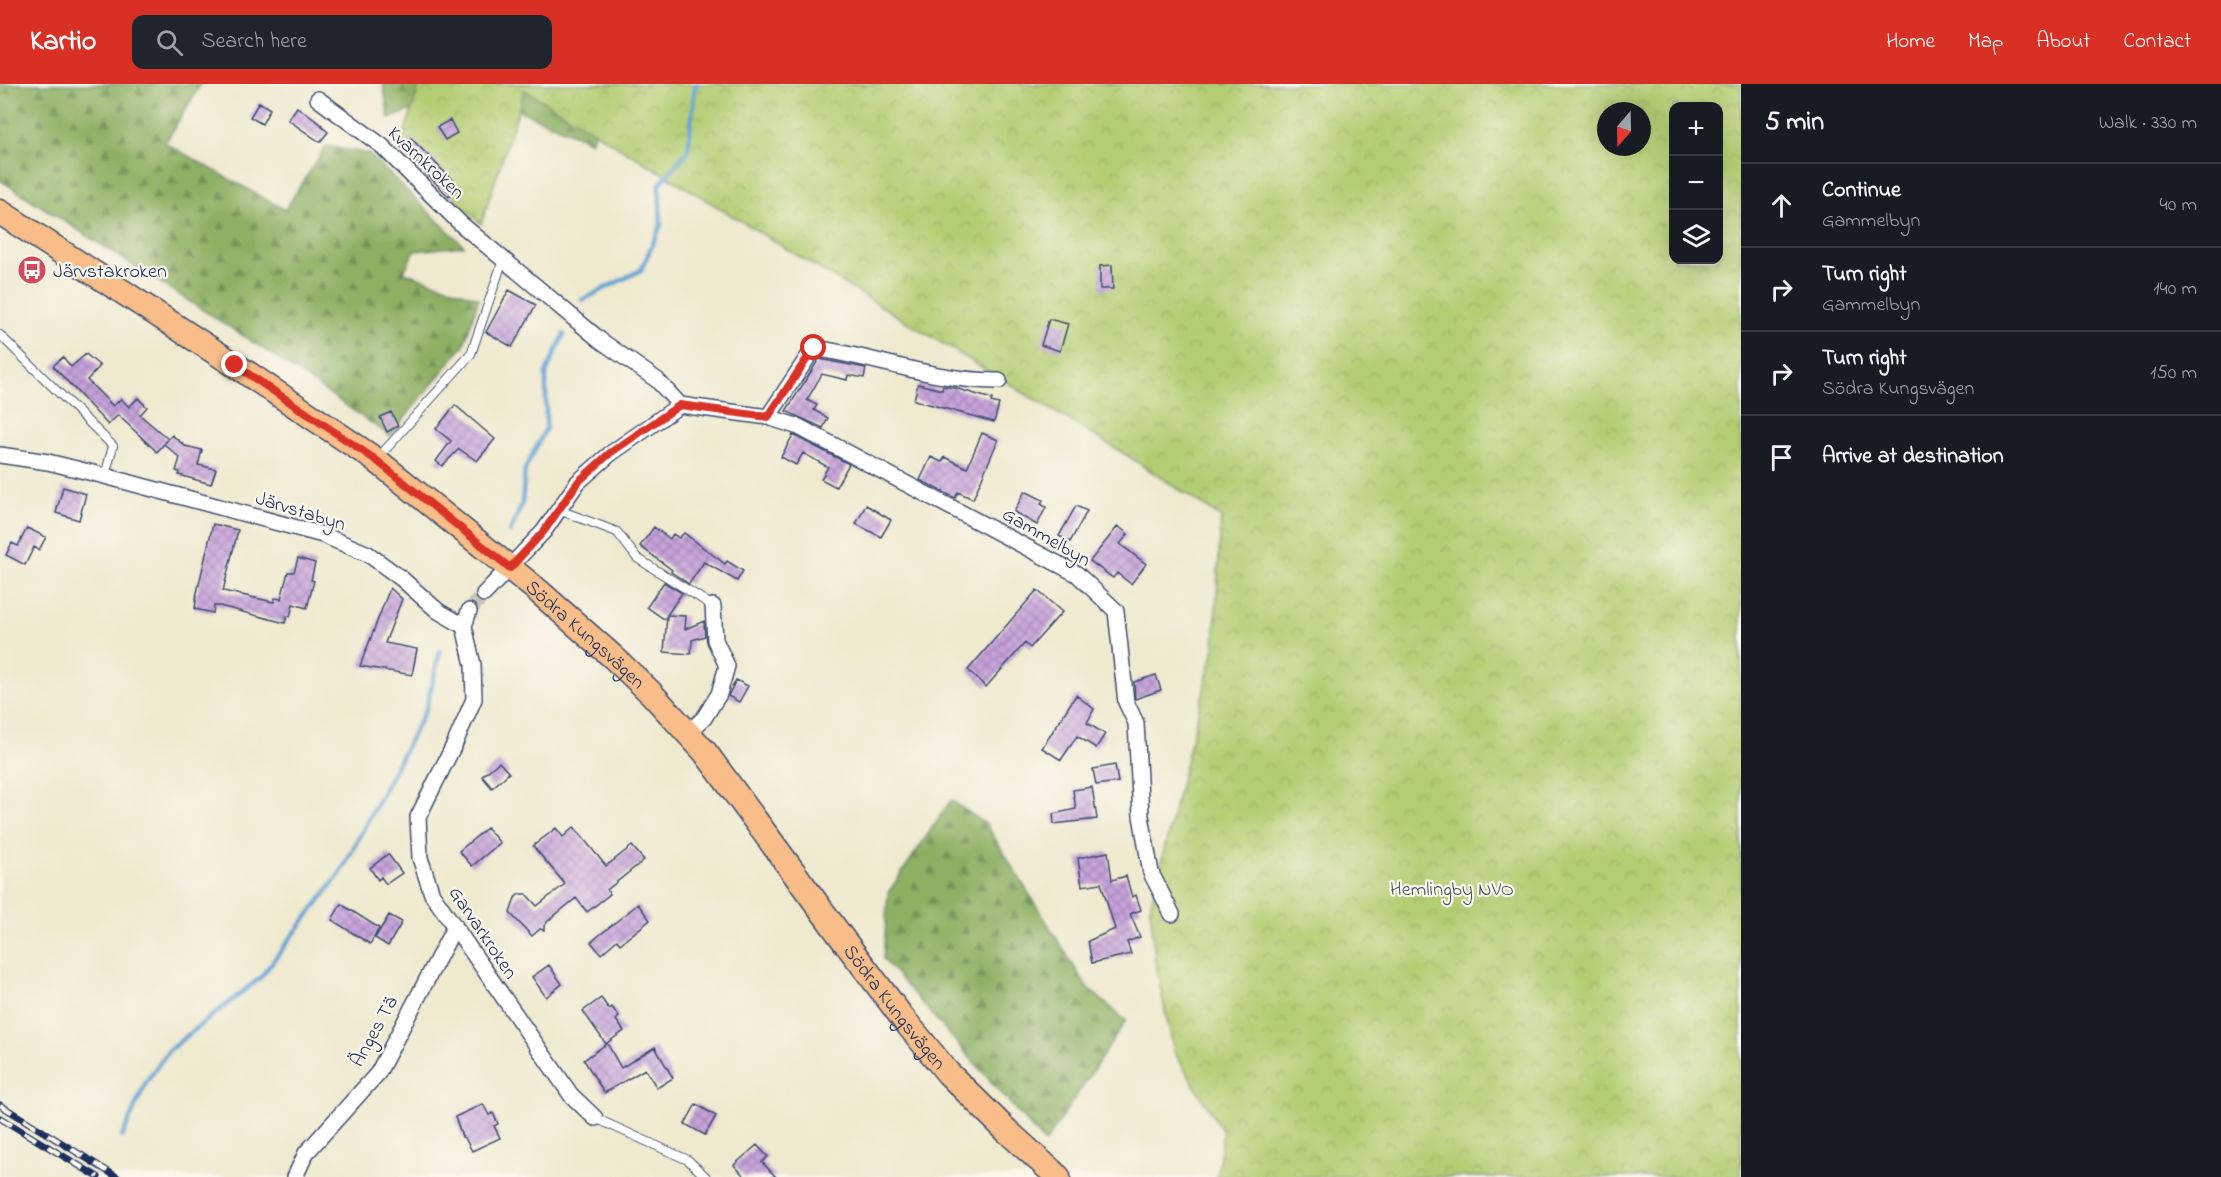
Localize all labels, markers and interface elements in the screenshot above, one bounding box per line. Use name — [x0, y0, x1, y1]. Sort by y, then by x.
search box — [132, 15, 552, 69]
text: Kartio — [30, 22, 96, 63]
icon: search — [153, 26, 186, 59]
text: Search here — [201, 26, 307, 58]
text: Home — [1886, 27, 1935, 57]
text: Map — [1968, 27, 2003, 57]
text: About — [2036, 27, 2090, 57]
text: Contact — [2123, 27, 2191, 57]
north arrow — [1597, 102, 1651, 156]
map controls — [1669, 102, 1723, 264]
button: + — [1669, 102, 1723, 156]
text: 5 min — [1765, 104, 1824, 142]
text: Walk · 330 m — [2099, 109, 2197, 138]
street label: Kvarnkroken — [380, 120, 471, 207]
button: − — [1669, 156, 1723, 210]
text: Continue — [1822, 175, 1901, 207]
icon: ahead — [1765, 189, 1798, 222]
text: 40 m — [2160, 191, 2197, 220]
text: Gammelbyn — [1822, 207, 1920, 236]
button: layers — [1669, 210, 1723, 264]
bus stop icon: Järvstakroken — [16, 254, 48, 286]
place label: Järvstakroken — [53, 258, 167, 287]
text: Turn right — [1822, 259, 1907, 291]
icon: right — [1765, 273, 1798, 306]
text: 140 m — [2153, 275, 2197, 304]
text: Gammelbyn — [1822, 291, 1920, 320]
route start — [800, 334, 826, 360]
text: Turn right — [1822, 343, 1907, 375]
route end — [221, 351, 247, 377]
icon: right — [1765, 357, 1798, 390]
text: 150 m — [2150, 359, 2197, 388]
text: Södra Kungsvägen — [1822, 375, 1974, 404]
icon: arrive — [1765, 441, 1798, 474]
text: Arrive at destination — [1822, 441, 2004, 473]
street label: Järvstabyn — [252, 485, 349, 540]
street label: Gammelbyn — [996, 501, 1096, 575]
street label: Södra Kungsvägen — [518, 574, 651, 697]
park label: Hemlingby NVO — [1390, 876, 1514, 906]
street label: Garvarkroken — [440, 881, 524, 986]
street label: Södra Kungsvägen — [835, 939, 952, 1077]
street label: Änges Tä — [344, 992, 407, 1073]

